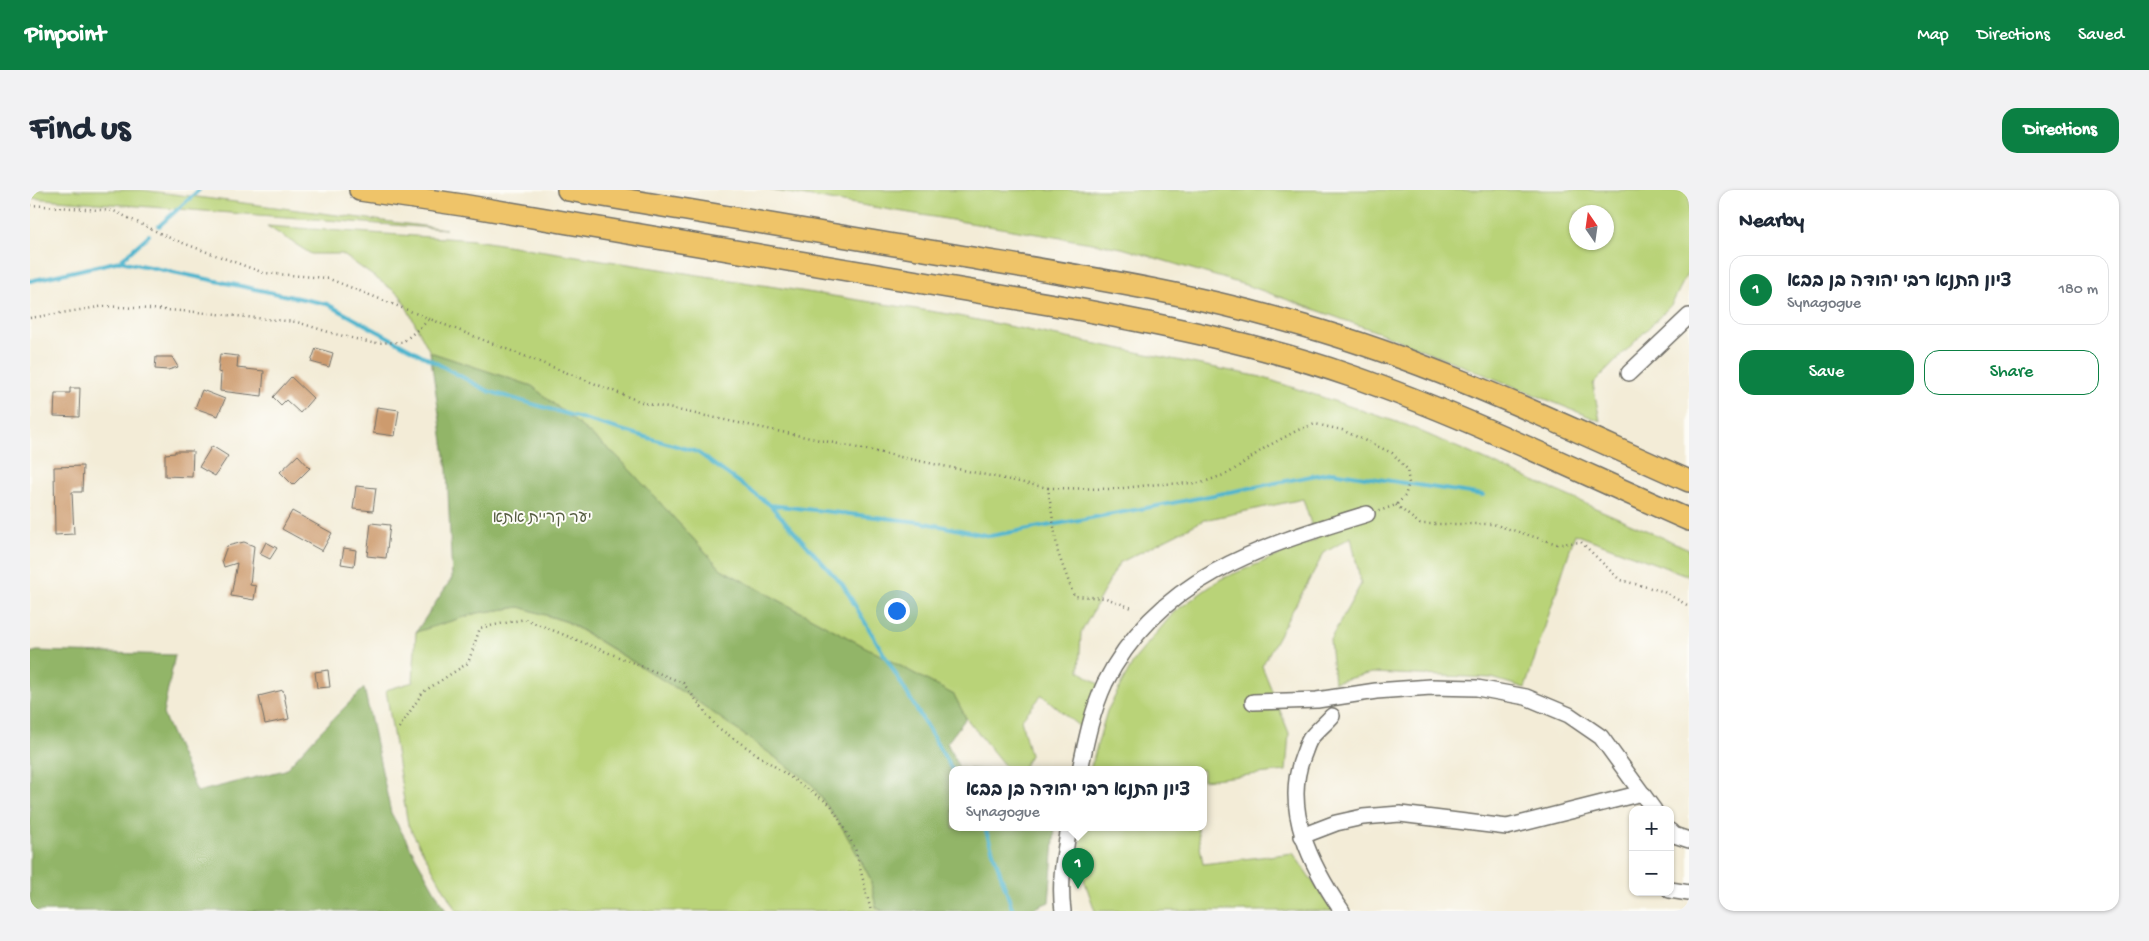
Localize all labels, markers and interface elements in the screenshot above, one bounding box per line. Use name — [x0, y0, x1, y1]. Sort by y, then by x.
text: Pinpoint — [25, 21, 106, 50]
text: Map — [1917, 25, 1949, 46]
text: Directions — [1977, 25, 2050, 46]
text: Saved — [2078, 25, 2124, 46]
button: Directions — [2002, 108, 2119, 153]
text: Find us — [30, 110, 130, 151]
north arrow — [1569, 205, 1614, 250]
text: Nearby — [1739, 210, 1804, 235]
text: ציון התנא רבי יהודה בן בבא — [1787, 271, 2011, 294]
text: 1 — [1753, 281, 1759, 300]
text: 180 m — [2059, 281, 2098, 300]
text: Synagogue — [1787, 295, 1861, 314]
button: Save — [1739, 350, 1914, 395]
button: Share — [1924, 350, 2099, 395]
park label: יער קריית אתא — [492, 510, 592, 529]
your location — [884, 598, 910, 624]
popup — [949, 766, 1207, 831]
text: ציון התנא רבי יהודה בן בבא — [966, 780, 1190, 803]
text: Synagogue — [966, 804, 1040, 823]
map controls — [1629, 806, 1674, 896]
button: + — [1629, 806, 1674, 851]
pin: 1 — [1062, 848, 1094, 889]
button: − — [1629, 851, 1674, 896]

